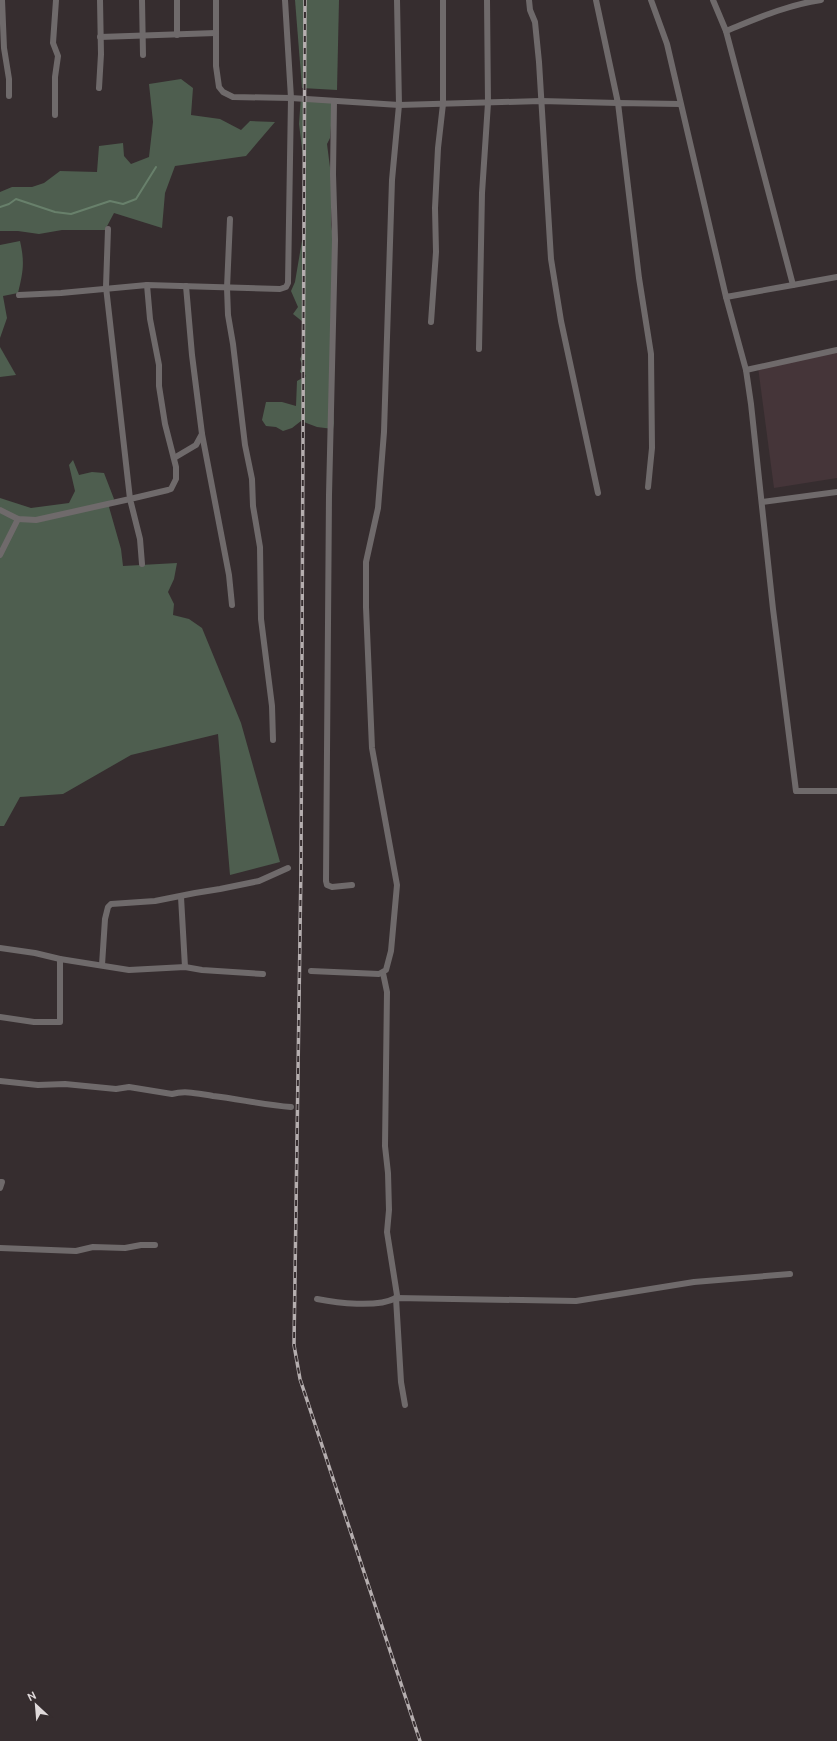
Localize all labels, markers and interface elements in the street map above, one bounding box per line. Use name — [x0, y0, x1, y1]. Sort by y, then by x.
north arrow — [16, 1685, 56, 1725]
text: N — [25, 1689, 38, 1703]

